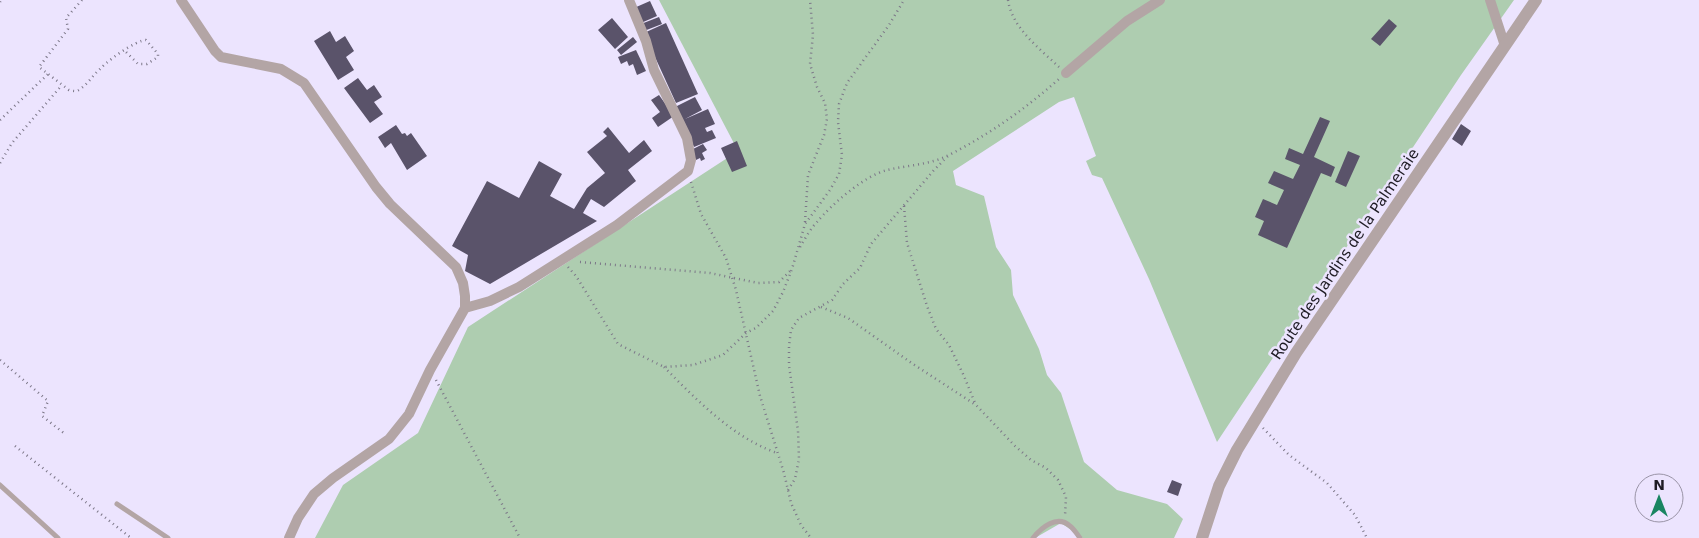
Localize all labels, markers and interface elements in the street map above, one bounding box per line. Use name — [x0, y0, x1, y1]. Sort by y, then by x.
street label: Route des Jardins de la Palmeraie — [1267, 145, 1423, 363]
north arrow — [1634, 473, 1684, 523]
text: N — [1653, 477, 1665, 493]

